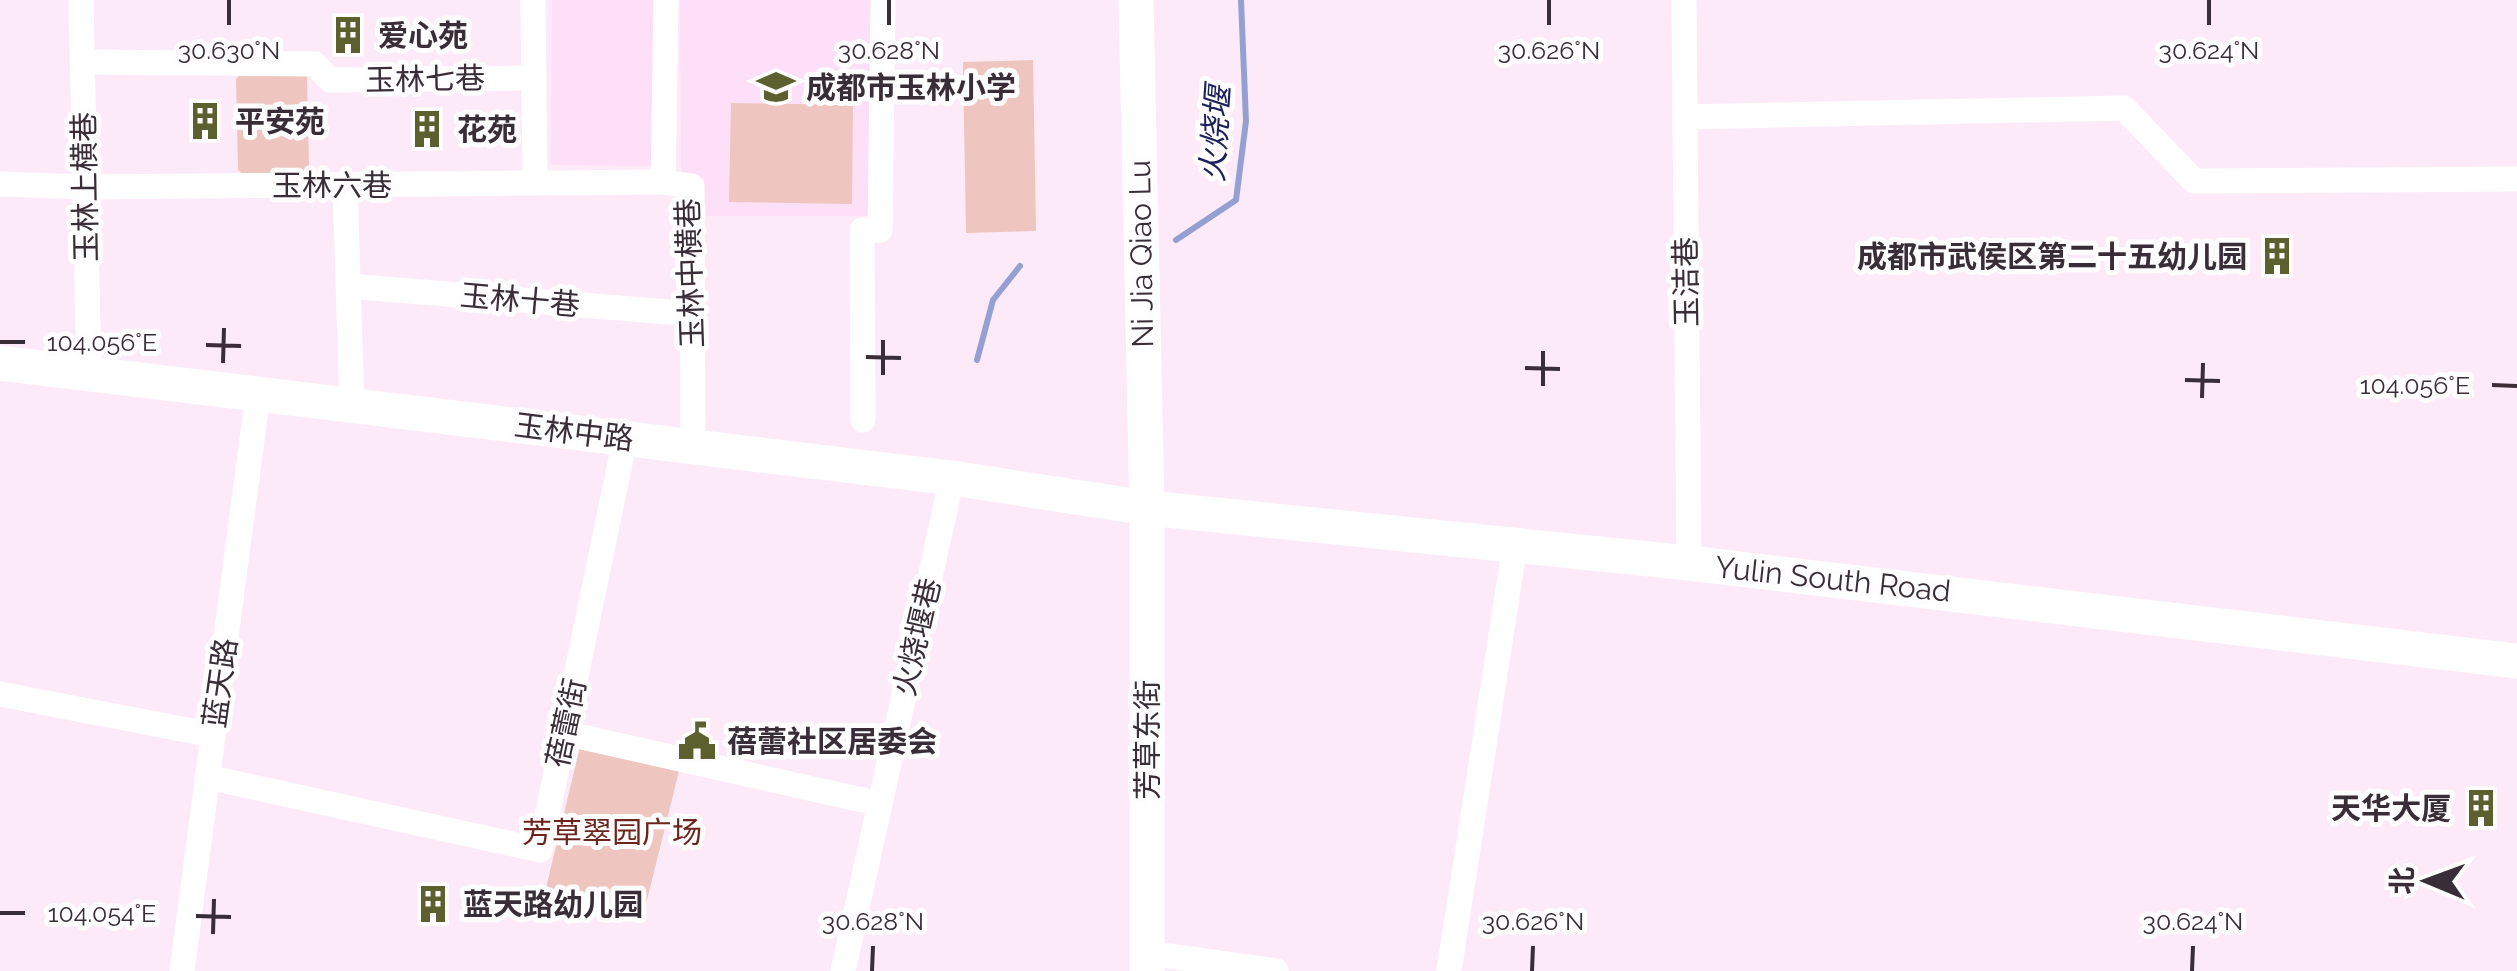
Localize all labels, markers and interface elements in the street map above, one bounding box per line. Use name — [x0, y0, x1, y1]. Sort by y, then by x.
building icon: 爱心苑 — [327, 14, 369, 56]
place label: 爱心苑 — [378, 18, 468, 53]
text: 30.630°N — [178, 35, 280, 65]
text: 30.628°N — [838, 35, 940, 65]
text: 30.626°N — [1498, 35, 1600, 65]
text: 30.624°N — [2159, 35, 2259, 65]
street label: 玉林七巷 — [365, 60, 485, 98]
school or university icon: 成都市玉林小学 — [755, 66, 797, 108]
place label: 成都市玉林小学 — [806, 70, 1016, 105]
water label: 火烧堰 — [1193, 80, 1237, 183]
building icon: 平安苑 — [184, 100, 226, 142]
place label: 平安苑 — [235, 104, 325, 139]
building icon: 花苑 — [406, 108, 448, 150]
street label: 玉林上横巷 — [66, 112, 104, 262]
place label: 花苑 — [457, 112, 517, 147]
street label: Ni Jia Qiao Lu — [1122, 160, 1160, 348]
street label: 玉林六巷 — [272, 168, 392, 203]
street label: 玉林中横巷 — [670, 197, 710, 349]
building icon: 成都市武侯区第二十五幼儿园 — [2256, 235, 2298, 277]
street label: 玉洁巷 — [1668, 237, 1704, 327]
place label: 成都市武侯区第二十五幼儿园 — [1857, 239, 2247, 274]
street label: 玉林十巷 — [459, 277, 581, 323]
text: 104.056°E — [47, 327, 157, 357]
text: 104.056°E — [2360, 370, 2470, 400]
street label: 玉林中路 — [512, 407, 636, 457]
street label: Yulin South Road — [1714, 549, 1952, 609]
street label: 火烧堰巷 — [886, 575, 948, 699]
street label: 蓝天路 — [196, 636, 244, 730]
street label: 蓓蕾街 — [540, 675, 592, 771]
street label: 芳草东街 — [1130, 680, 1165, 800]
public building icon: 蓓蕾社区居委会 — [676, 720, 718, 762]
place label: 蓓蕾社区居委会 — [727, 724, 937, 759]
building icon: 天华大厦 — [2460, 787, 2502, 829]
place label: 天华大厦 — [2331, 791, 2451, 826]
park label: 芳草翠园广场 — [522, 815, 702, 850]
north arrow — [2377, 831, 2477, 931]
text: 北 — [2386, 866, 2419, 895]
building icon: 蓝天路幼儿园 — [412, 883, 454, 925]
place label: 蓝天路幼儿园 — [463, 887, 643, 922]
text: 104.054°E — [48, 898, 156, 928]
text: 30.628°N — [822, 906, 924, 936]
text: 30.626°N — [1482, 906, 1584, 936]
text: 30.624°N — [2143, 906, 2243, 936]

